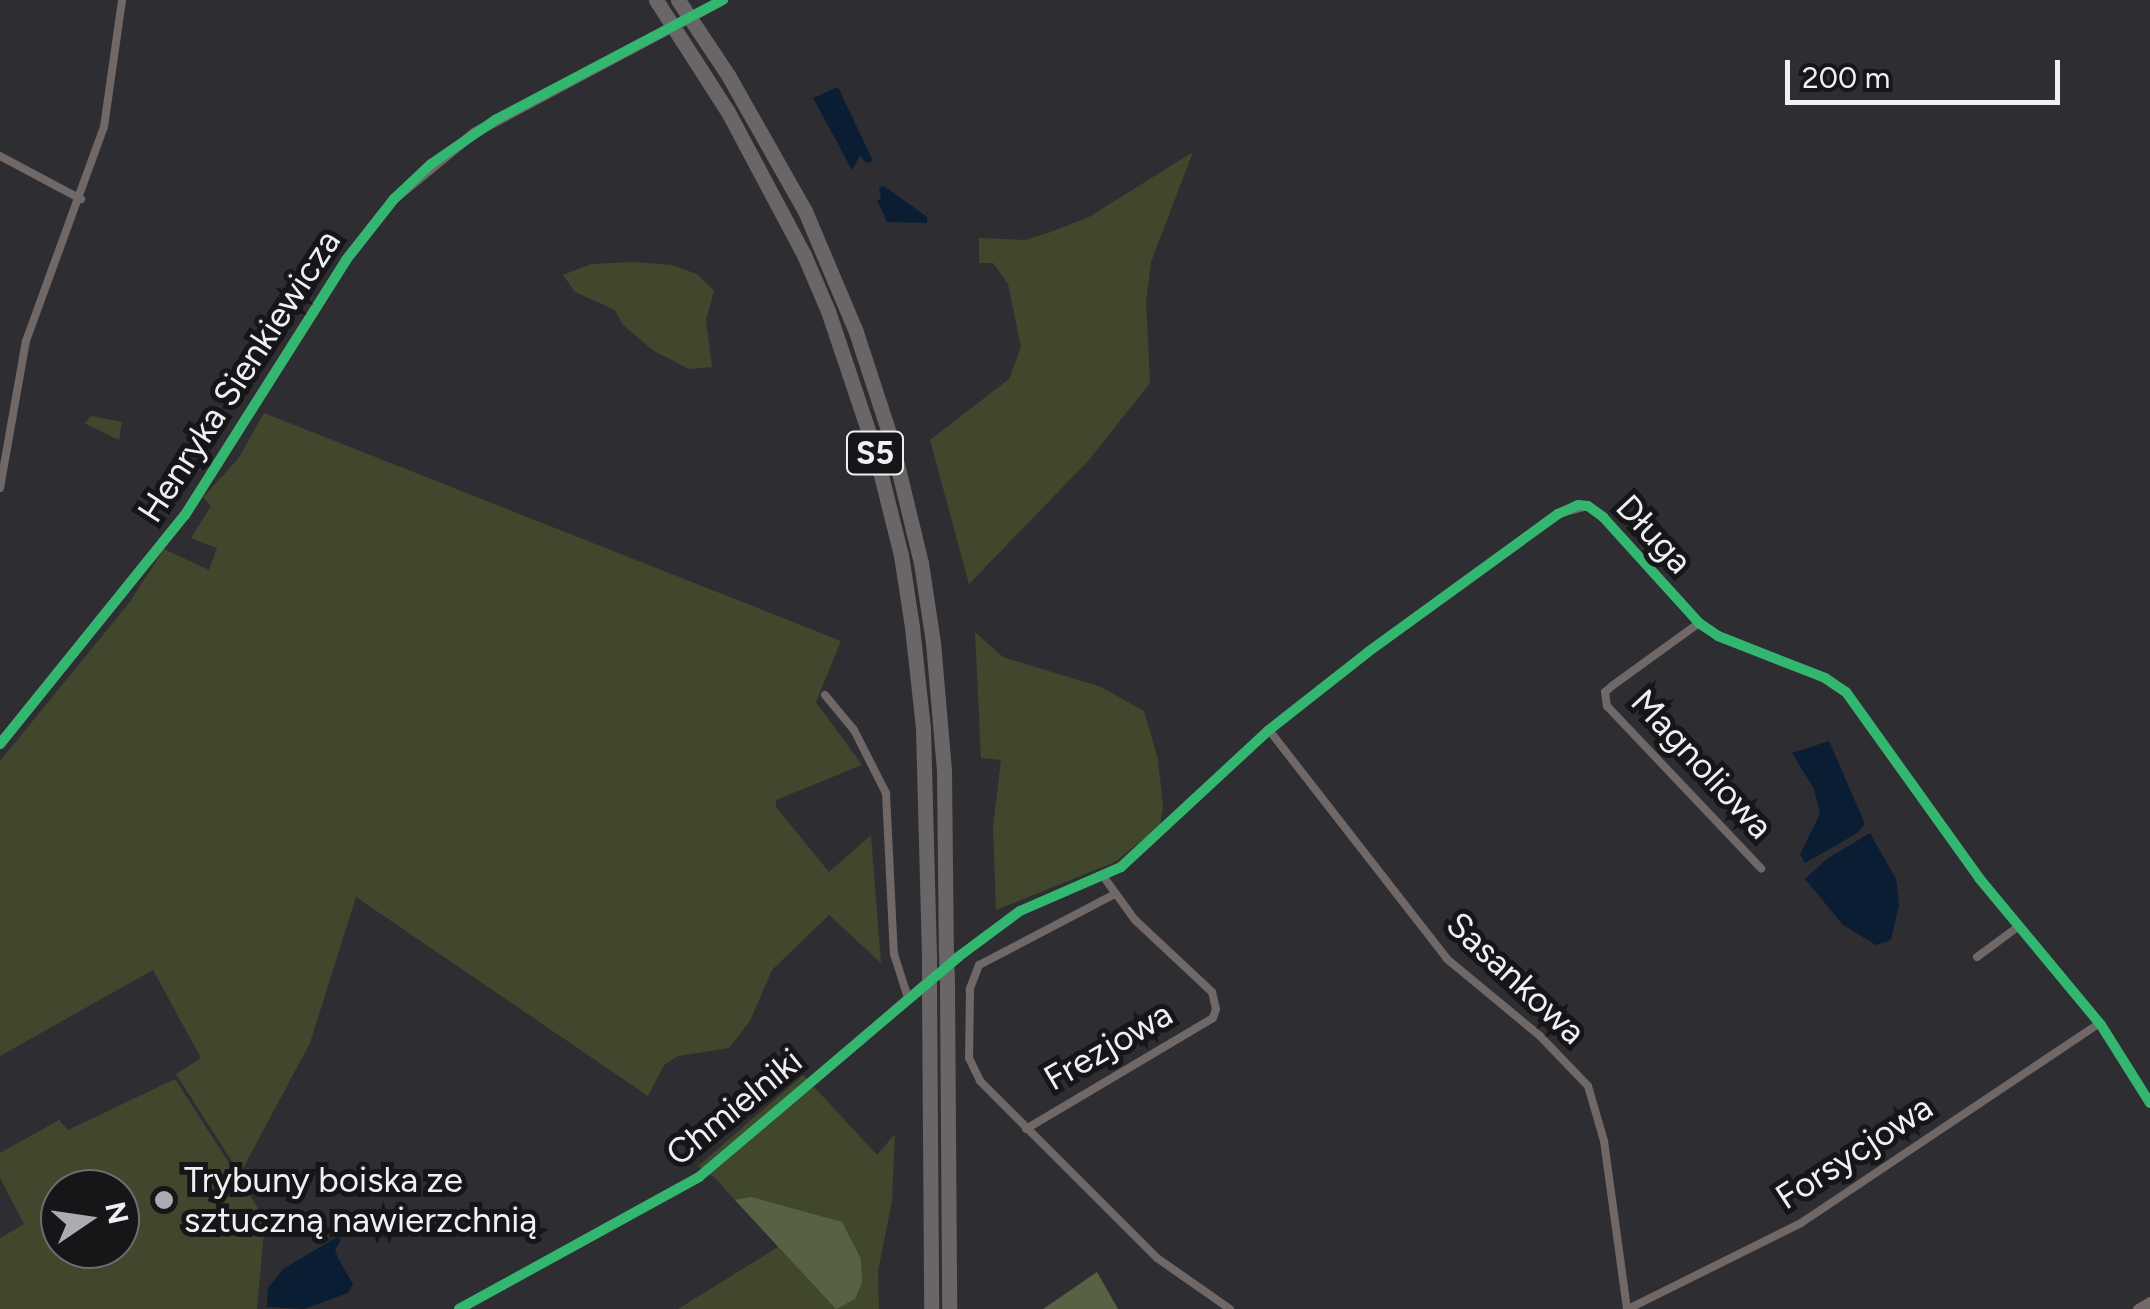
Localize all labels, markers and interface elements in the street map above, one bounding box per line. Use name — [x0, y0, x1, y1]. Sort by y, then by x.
scale bar — [1790, 40, 2065, 102]
text: 200 m — [1802, 59, 1890, 96]
street label: Henryka Sienkiewicza — [129, 222, 349, 530]
road number: S5 — [845, 426, 905, 480]
street label: Długa — [1607, 486, 1701, 582]
street label: Magnoliowa — [1622, 681, 1782, 847]
street label: Sasankowa — [1438, 903, 1594, 1053]
street label: Frezjowa — [1036, 993, 1180, 1099]
street label: Chmielniki — [658, 1040, 810, 1174]
street label: Forsycjowa — [1768, 1086, 1940, 1218]
place label: Trybuny boiska ze sztuczną nawierzchnią — [184, 1159, 537, 1241]
north arrow — [40, 1169, 140, 1269]
marker: Trybuny boiska ze sztuczną nawierzchnią — [153, 1189, 175, 1211]
text: N — [98, 1198, 136, 1227]

